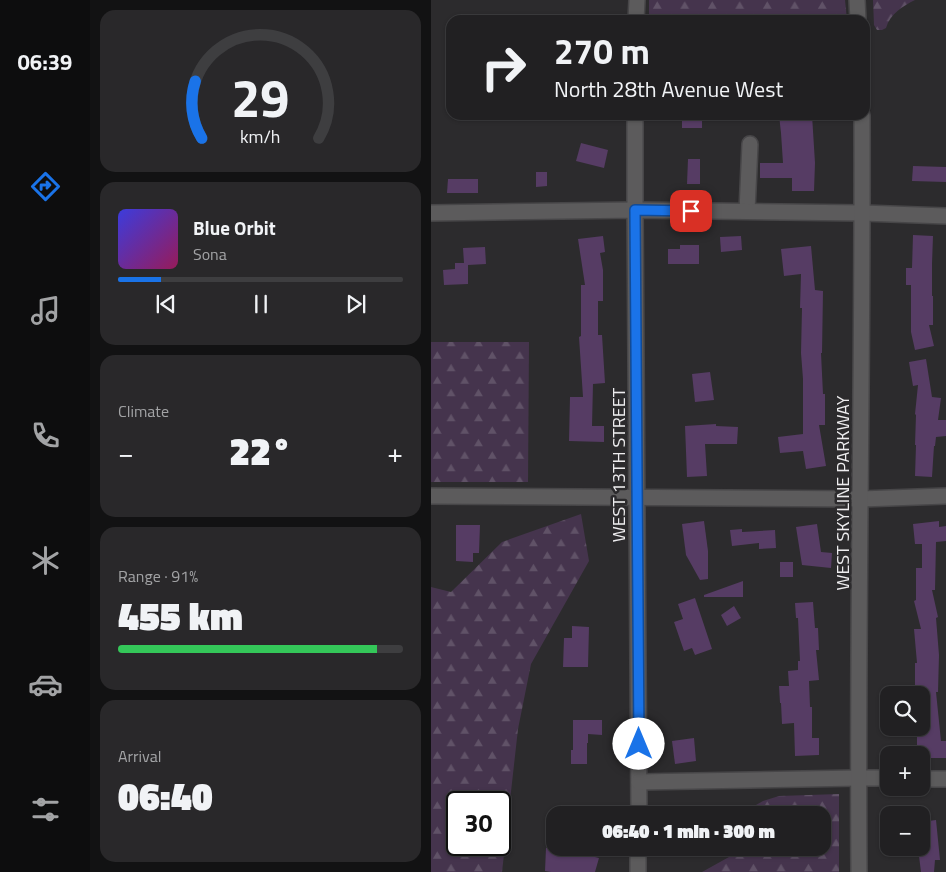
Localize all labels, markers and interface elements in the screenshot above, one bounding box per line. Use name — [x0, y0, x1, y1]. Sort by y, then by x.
text: 270 m — [554, 24, 650, 78]
icon: right — [471, 35, 536, 100]
text: 06:39 — [18, 45, 72, 79]
text: 29 — [231, 58, 290, 137]
text: North 28th Avenue West — [554, 72, 783, 106]
text: km/h — [240, 123, 281, 150]
icon: directions — [28, 169, 63, 204]
pin — [670, 190, 712, 232]
icon: arrive — [677, 197, 705, 225]
text: Blue Orbit — [193, 213, 276, 242]
text: Sona — [193, 242, 227, 266]
icon: previous — [152, 290, 180, 318]
icon: pause — [247, 290, 275, 318]
icon: next — [342, 290, 370, 318]
icon: music — [28, 293, 63, 328]
street label: WEST 13TH STREET — [605, 387, 632, 542]
street label: WEST SKYLINE PARKWAY — [829, 395, 856, 591]
text: Climate — [118, 399, 169, 423]
icon: phone — [28, 418, 63, 453]
text: 22° — [229, 422, 292, 480]
text: − — [118, 431, 134, 474]
text: + — [387, 431, 403, 474]
icon: climate — [28, 543, 63, 578]
text: Range · 91% — [118, 564, 198, 588]
text: 455 km — [118, 587, 243, 645]
icon: car — [28, 667, 63, 702]
map controls — [880, 686, 930, 856]
button: search — [880, 686, 930, 736]
position arrow — [612, 717, 664, 769]
text: Arrival — [118, 744, 161, 768]
button: + — [880, 746, 930, 796]
text: 06:40 — [118, 767, 213, 825]
speed limit sign: 30 — [446, 791, 511, 856]
icon: filters — [28, 792, 63, 827]
button: − — [880, 806, 930, 856]
text: 06:40 · 1 min · 300 m — [602, 816, 775, 845]

